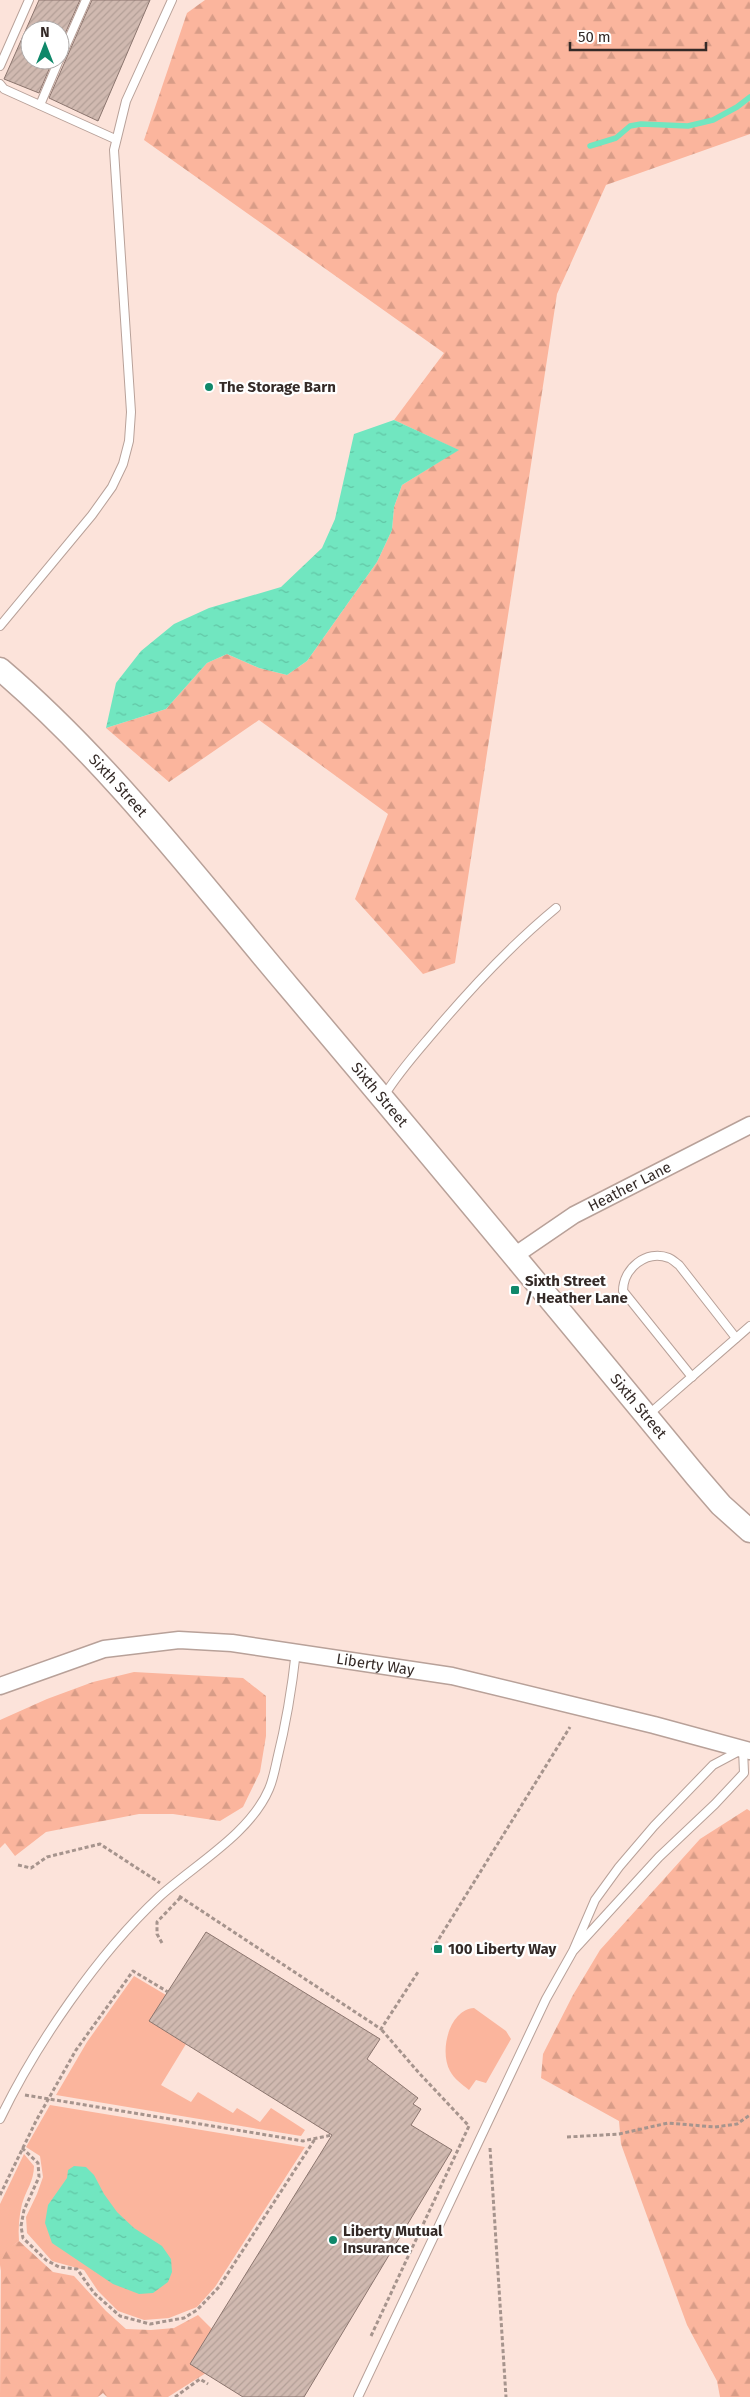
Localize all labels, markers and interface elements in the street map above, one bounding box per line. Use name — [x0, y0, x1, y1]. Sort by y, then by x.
north arrow — [20, 20, 70, 70]
scale bar — [570, 20, 706, 52]
text: N — [40, 24, 50, 41]
text: 50 m — [578, 28, 611, 46]
place label: The Storage Barn — [219, 378, 336, 396]
marker: The Storage Barn — [203, 381, 215, 393]
street label: Sixth Street — [85, 750, 152, 821]
street label: Sixth Street — [347, 1059, 412, 1131]
street label: Heather Lane — [585, 1158, 674, 1215]
place label: Sixth Street / Heather Lane — [525, 1272, 628, 1307]
marker: Sixth Street / Heather Lane — [509, 1284, 521, 1296]
street label: Sixth Street — [607, 1370, 671, 1443]
street label: Liberty Way — [335, 1650, 416, 1679]
place label: 100 Liberty Way — [448, 1940, 557, 1958]
marker: 100 Liberty Way — [432, 1943, 444, 1955]
place label: Liberty Mutual Insurance — [343, 2222, 443, 2257]
marker: Liberty Mutual Insurance — [327, 2234, 339, 2246]

